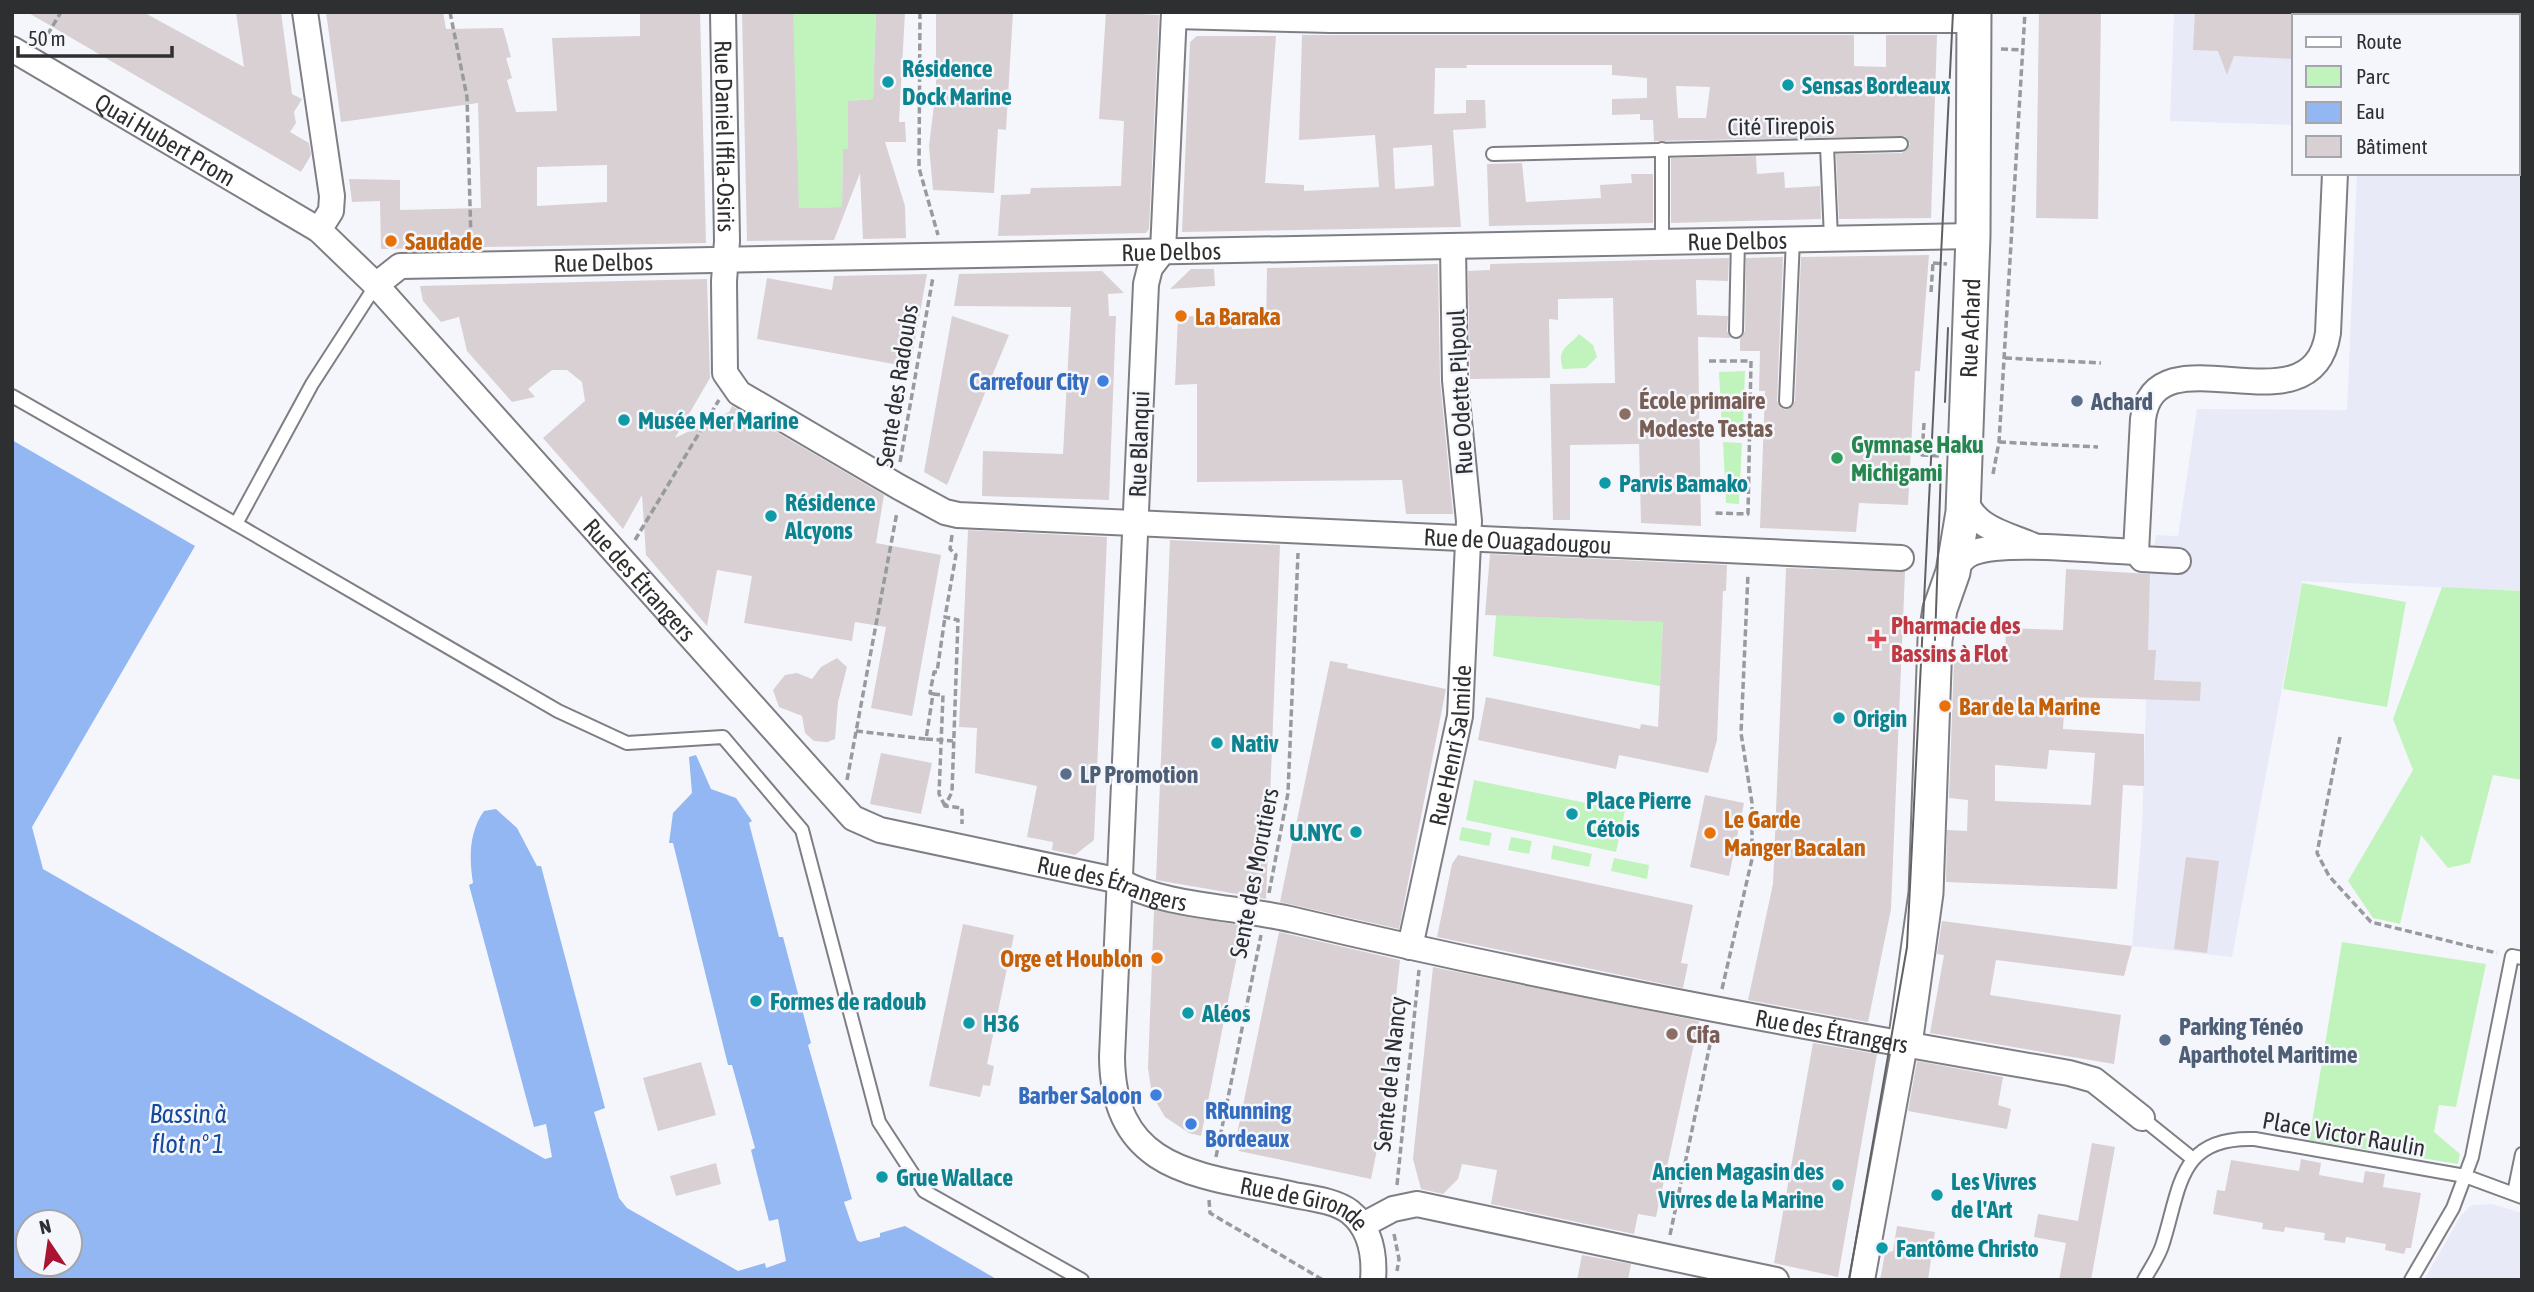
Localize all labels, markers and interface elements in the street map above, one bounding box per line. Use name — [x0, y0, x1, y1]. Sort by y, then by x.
scale bar — [18, 14, 172, 58]
legend — [2292, 14, 2520, 175]
text: 50 m — [28, 26, 66, 50]
text: Route — [2356, 29, 2402, 53]
street label: Rue Daniel Iffla-Osiris — [710, 40, 740, 232]
place label: Résidence Dock Marine — [902, 55, 1012, 110]
text: Parc — [2356, 64, 2390, 88]
place label: Sensas Bordeaux — [1802, 72, 1951, 99]
marker: Résidence Dock Marine — [880, 74, 896, 90]
marker: Sensas Bordeaux — [1780, 77, 1796, 93]
street label: Quai Hubert Prom — [90, 88, 240, 191]
text: Eau — [2356, 99, 2385, 123]
street label: Cité Tirepois — [1727, 112, 1835, 140]
text: Bâtiment — [2356, 134, 2427, 158]
street label: Rue Delbos — [1687, 226, 1787, 255]
place label: Saudade — [405, 228, 483, 255]
marker: Saudade — [383, 233, 399, 249]
street label: Rue Delbos — [1121, 237, 1221, 266]
street label: Rue Delbos — [553, 248, 653, 277]
street label: Rue Achard — [1954, 278, 1985, 379]
street label: Sente des Radoubs — [871, 303, 923, 469]
place label: La Baraka — [1195, 303, 1281, 330]
marker: La Baraka — [1173, 308, 1189, 324]
street label: Rue Odette Pilpoul — [1442, 308, 1478, 475]
place label: Carrefour City — [969, 368, 1089, 395]
marker: Carrefour City — [1095, 373, 1111, 389]
place label: École primaire Modeste Testas — [1639, 387, 1773, 442]
place label: Achard — [2090, 388, 2153, 415]
street label: Rue Blanqui — [1124, 390, 1154, 498]
marker: Achard — [2069, 393, 2085, 409]
marker: École primaire Modeste Testas — [1617, 406, 1633, 422]
place label: Musée Mer Marine — [638, 407, 799, 434]
marker: Musée Mer Marine — [616, 412, 632, 428]
place label: Gymnase Haku Michigami — [1851, 431, 1984, 486]
marker: Gymnase Haku Michigami — [1829, 450, 1845, 466]
place label: Parvis Bamako — [1619, 470, 1748, 497]
marker: Parvis Bamako — [1597, 475, 1613, 491]
place label: Résidence Alcyons — [784, 489, 876, 544]
marker: Résidence Alcyons — [763, 508, 779, 524]
street label: Rue des Étrangers — [578, 513, 701, 646]
street label: Rue de Ouagadougou — [1423, 523, 1612, 558]
place label: Pharmacie des Bassins à Flot — [1891, 612, 2021, 667]
marker: Pharmacie des Bassins à Flot — [1869, 631, 1885, 647]
street label: Rue Henri Salmide — [1423, 664, 1476, 828]
place label: Bar de la Marine — [1959, 693, 2101, 720]
marker: Bar de la Marine — [1937, 698, 1953, 714]
place label: Origin — [1853, 705, 1907, 732]
marker: Origin — [1831, 710, 1847, 726]
place label: Nativ — [1231, 730, 1279, 757]
marker: Nativ — [1209, 735, 1225, 751]
place label: LP Promotion — [1080, 761, 1198, 788]
marker: LP Promotion — [1058, 766, 1074, 782]
street label: Sente des Morutiers — [1224, 786, 1284, 960]
place label: Place Pierre Cétois — [1586, 787, 1691, 842]
marker: Place Pierre Cétois — [1564, 806, 1580, 822]
place label: Le Garde Manger Bacalan — [1724, 806, 1866, 861]
place label: U.NYC — [1289, 819, 1342, 846]
marker: U.NYC — [1348, 824, 1364, 840]
marker: Le Garde Manger Bacalan — [1702, 825, 1718, 841]
street label: Rue des Étrangers — [1035, 850, 1189, 916]
place label: Orge et Houblon — [1000, 945, 1143, 972]
marker: Orge et Houblon — [1149, 950, 1165, 966]
place label: Formes de radoub — [770, 988, 926, 1015]
marker: Formes de radoub — [748, 993, 764, 1009]
street label: Sente de la Nancy — [1368, 995, 1412, 1153]
place label: Aléos — [1201, 1000, 1251, 1027]
street label: Rue des Étrangers — [1753, 1004, 1910, 1058]
marker: Aléos — [1180, 1005, 1196, 1021]
place label: H36 — [983, 1010, 1020, 1037]
place label: Parking Ténéo Aparthotel Maritime — [2178, 1013, 2358, 1068]
marker: H36 — [961, 1015, 977, 1031]
place label: Cifa — [1686, 1021, 1720, 1048]
marker: Cifa — [1664, 1026, 1680, 1042]
marker: Parking Ténéo Aparthotel Maritime — [2157, 1032, 2173, 1048]
place label: Barber Saloon — [1018, 1082, 1142, 1109]
marker: Barber Saloon — [1148, 1087, 1164, 1103]
place label: RRunning Bordeaux — [1205, 1097, 1292, 1152]
water label: Bassin à flot n° 1 — [149, 1099, 227, 1159]
street label: Place Victor Raulin — [2260, 1106, 2428, 1162]
marker: RRunning Bordeaux — [1183, 1116, 1199, 1132]
place label: Ancien Magasin des Vivres de la Marine — [1651, 1158, 1825, 1213]
place label: Grue Wallace — [896, 1164, 1013, 1191]
place label: Les Vivres de l'Art — [1951, 1168, 2037, 1223]
marker: Grue Wallace — [874, 1169, 890, 1185]
street label: Rue de Gironde — [1238, 1171, 1374, 1235]
marker: Ancien Magasin des Vivres de la Marine — [1830, 1177, 1846, 1193]
marker: Les Vivres de l'Art — [1929, 1187, 1945, 1203]
north arrow — [14, 1208, 84, 1278]
text: N — [37, 1214, 53, 1238]
place label: Fantôme Christo — [1896, 1235, 2039, 1262]
marker: Fantôme Christo — [1874, 1240, 1890, 1256]

